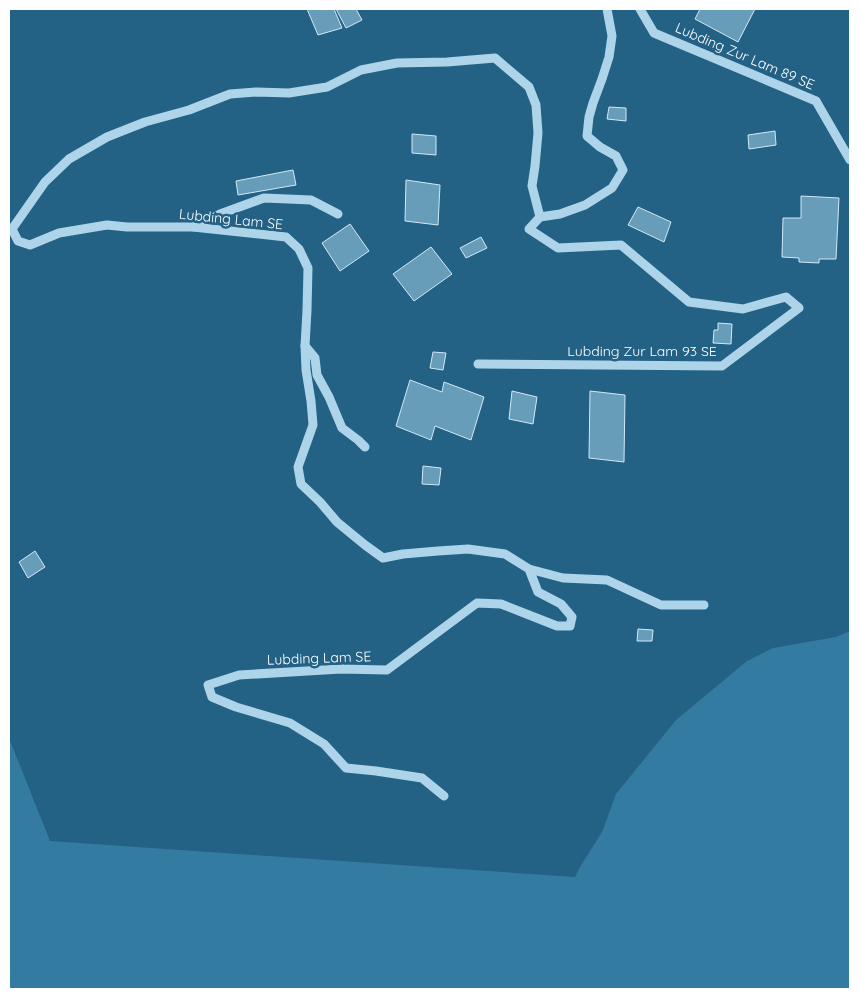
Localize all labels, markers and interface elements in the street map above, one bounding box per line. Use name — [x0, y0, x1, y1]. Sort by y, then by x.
street label: Lubding Zur Lam 89 SE — [673, 18, 817, 94]
street label: Lubding Lam SE — [178, 205, 284, 233]
street label: Lubding Zur Lam 93 SE — [567, 342, 717, 360]
street label: Lubding Lam SE — [267, 647, 372, 669]

